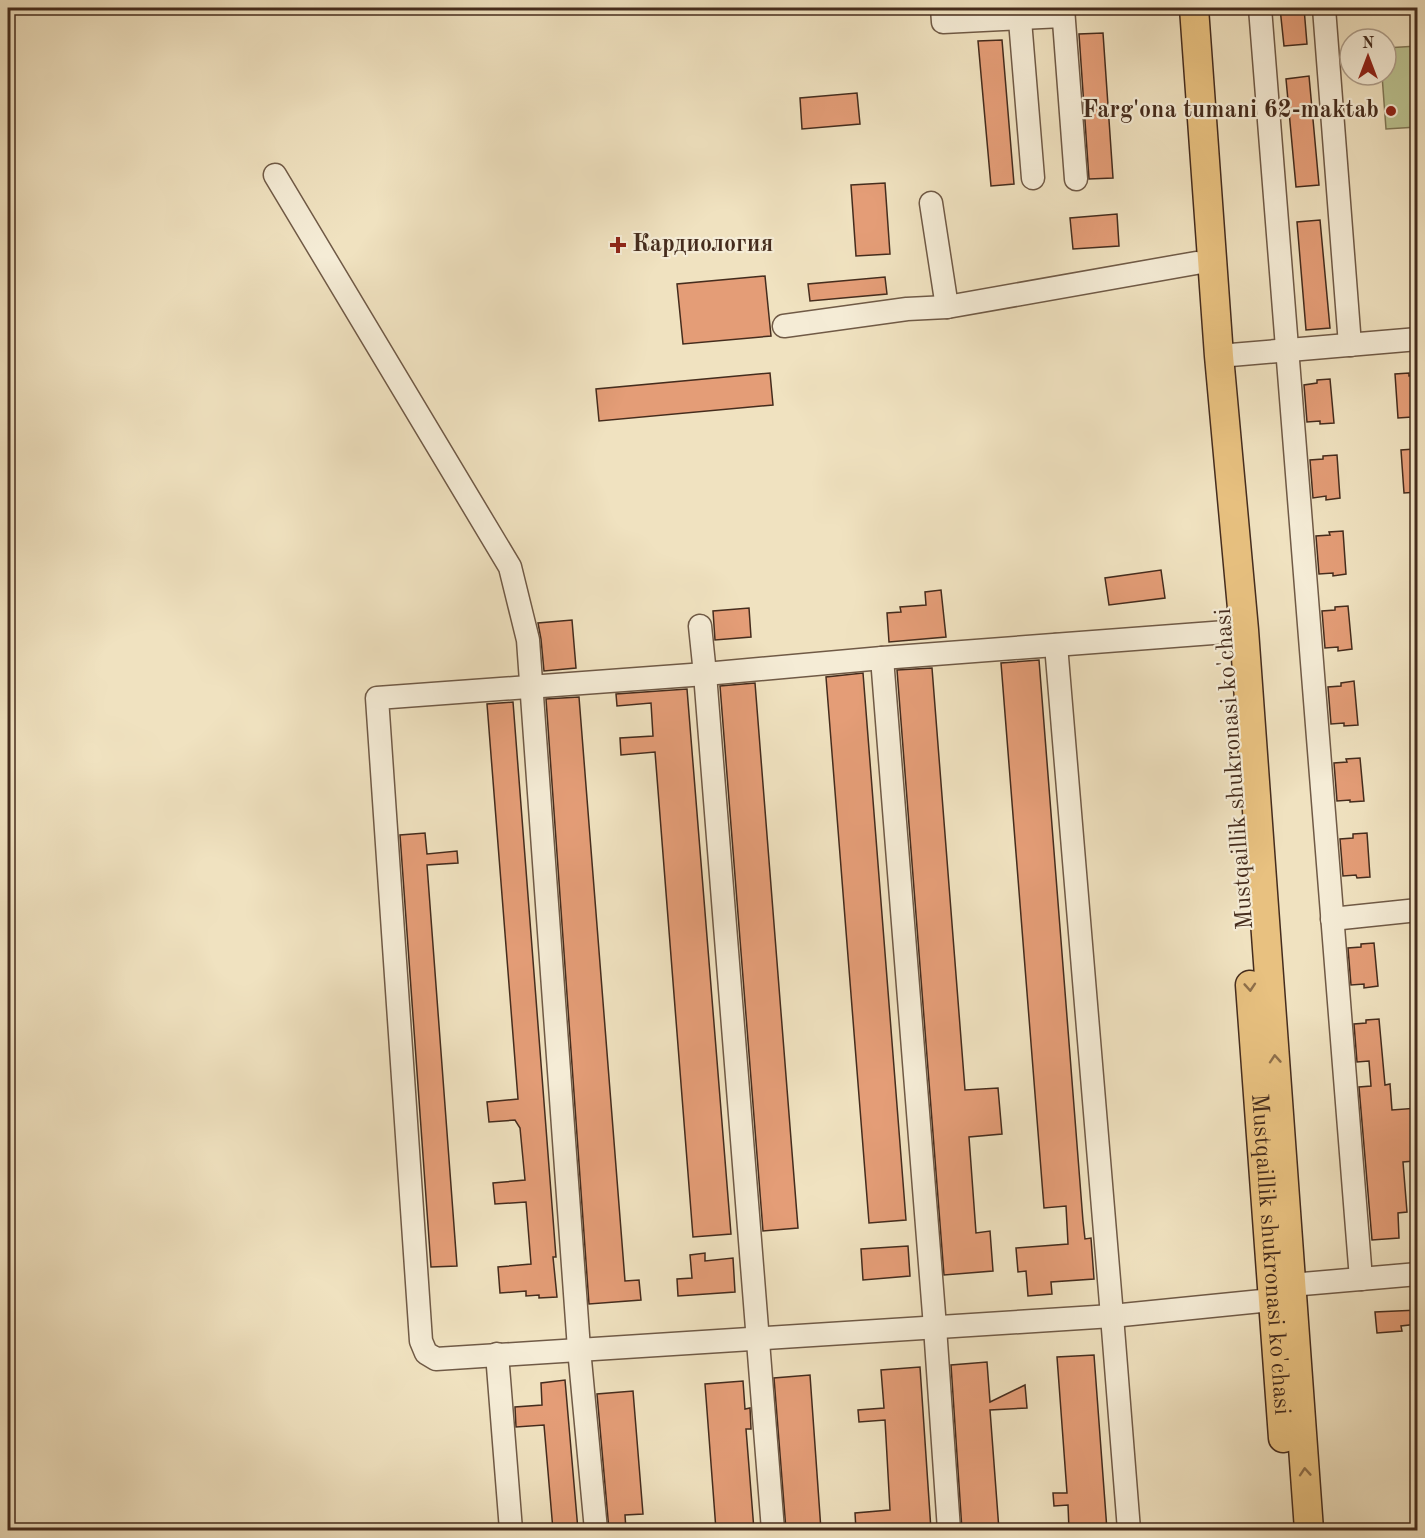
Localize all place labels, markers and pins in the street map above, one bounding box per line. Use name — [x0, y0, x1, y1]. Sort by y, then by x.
place label: Farg'ona tumani 62-maktab — [1082, 99, 1379, 123]
marker: Farg'ona tumani 62-maktab — [1384, 104, 1398, 118]
place label: Кардиология — [632, 233, 773, 257]
marker: Кардиология — [609, 236, 627, 254]

